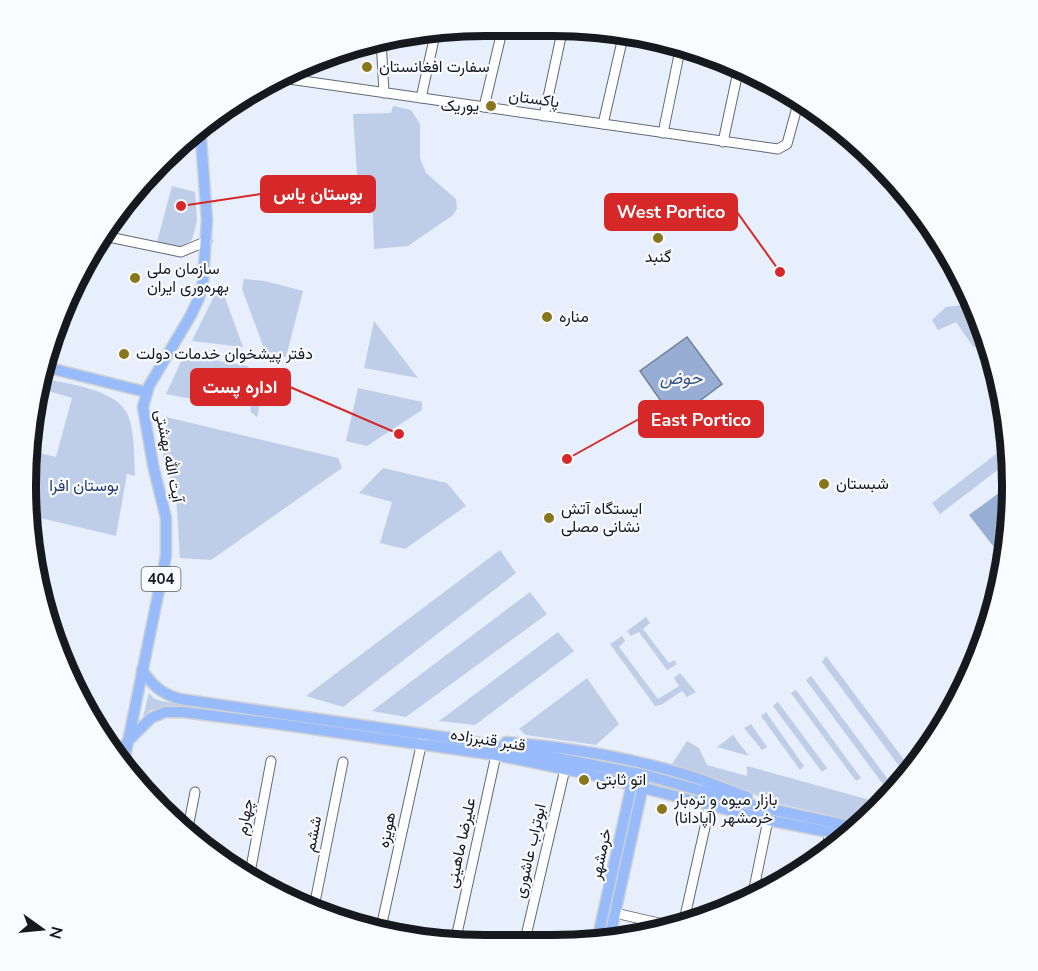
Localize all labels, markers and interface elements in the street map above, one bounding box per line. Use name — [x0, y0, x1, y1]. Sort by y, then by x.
place label: سفارت افغانستان — [379, 56, 490, 78]
marker: سفارت افغانستان — [360, 60, 374, 74]
street label: پاکستان — [507, 85, 561, 113]
place label: یوریک — [441, 95, 479, 117]
marker: یوریک — [484, 99, 498, 113]
callout: بوستان یاس — [261, 176, 375, 212]
text: بوستان یاس — [273, 182, 363, 206]
callout: West Portico — [605, 194, 737, 230]
text: West Portico — [617, 200, 725, 224]
marker: گنبد — [651, 231, 665, 245]
place label: گنبد — [645, 246, 671, 268]
place label: سازمان ملی بهره‌وری ایران — [147, 258, 229, 298]
marker: سازمان ملی بهره‌وری ایران — [128, 271, 142, 285]
place label: مناره — [559, 306, 589, 328]
marker: مناره — [540, 310, 554, 324]
place label: دفتر پیشخوان خدمات دولت — [136, 343, 313, 365]
marker: دفتر پیشخوان خدمات دولت — [117, 347, 131, 361]
water label: حوض — [660, 366, 703, 390]
callout: اداره پست — [191, 369, 290, 405]
text: اداره پست — [203, 375, 277, 399]
callout: East Portico — [639, 401, 763, 437]
street label: آیت الله بهشتی — [149, 408, 189, 506]
text: East Portico — [651, 408, 751, 432]
place label: شبستان — [836, 473, 889, 495]
park label: بوستان افرا — [49, 475, 119, 497]
marker: شبستان — [817, 477, 831, 491]
place label: ایستگاه آتش نشانی مصلی — [561, 498, 642, 538]
marker: ایستگاه آتش نشانی مصلی — [542, 511, 556, 525]
road number: 404 — [142, 567, 180, 591]
street label: قنبر قنبرزاده — [449, 723, 527, 757]
place label: اتو ثابتی — [596, 769, 646, 791]
marker: اتو ثابتی — [577, 773, 591, 787]
place label: بازار میوه و تره‌بار خرمشهر (آپادانا) — [673, 789, 777, 829]
street label: علیرضا ماهینی — [441, 796, 481, 890]
street label: چهارم — [231, 797, 259, 837]
street label: ابوتراب عاشوری — [508, 802, 552, 900]
marker: بازار میوه و تره‌بار خرمشهر (آپادانا) — [655, 802, 669, 816]
street label: هویزه — [372, 810, 402, 850]
street label: ششم — [299, 814, 327, 854]
street label: خرمشهر — [585, 826, 617, 883]
north arrow — [12, 899, 72, 959]
text: N — [43, 924, 68, 941]

